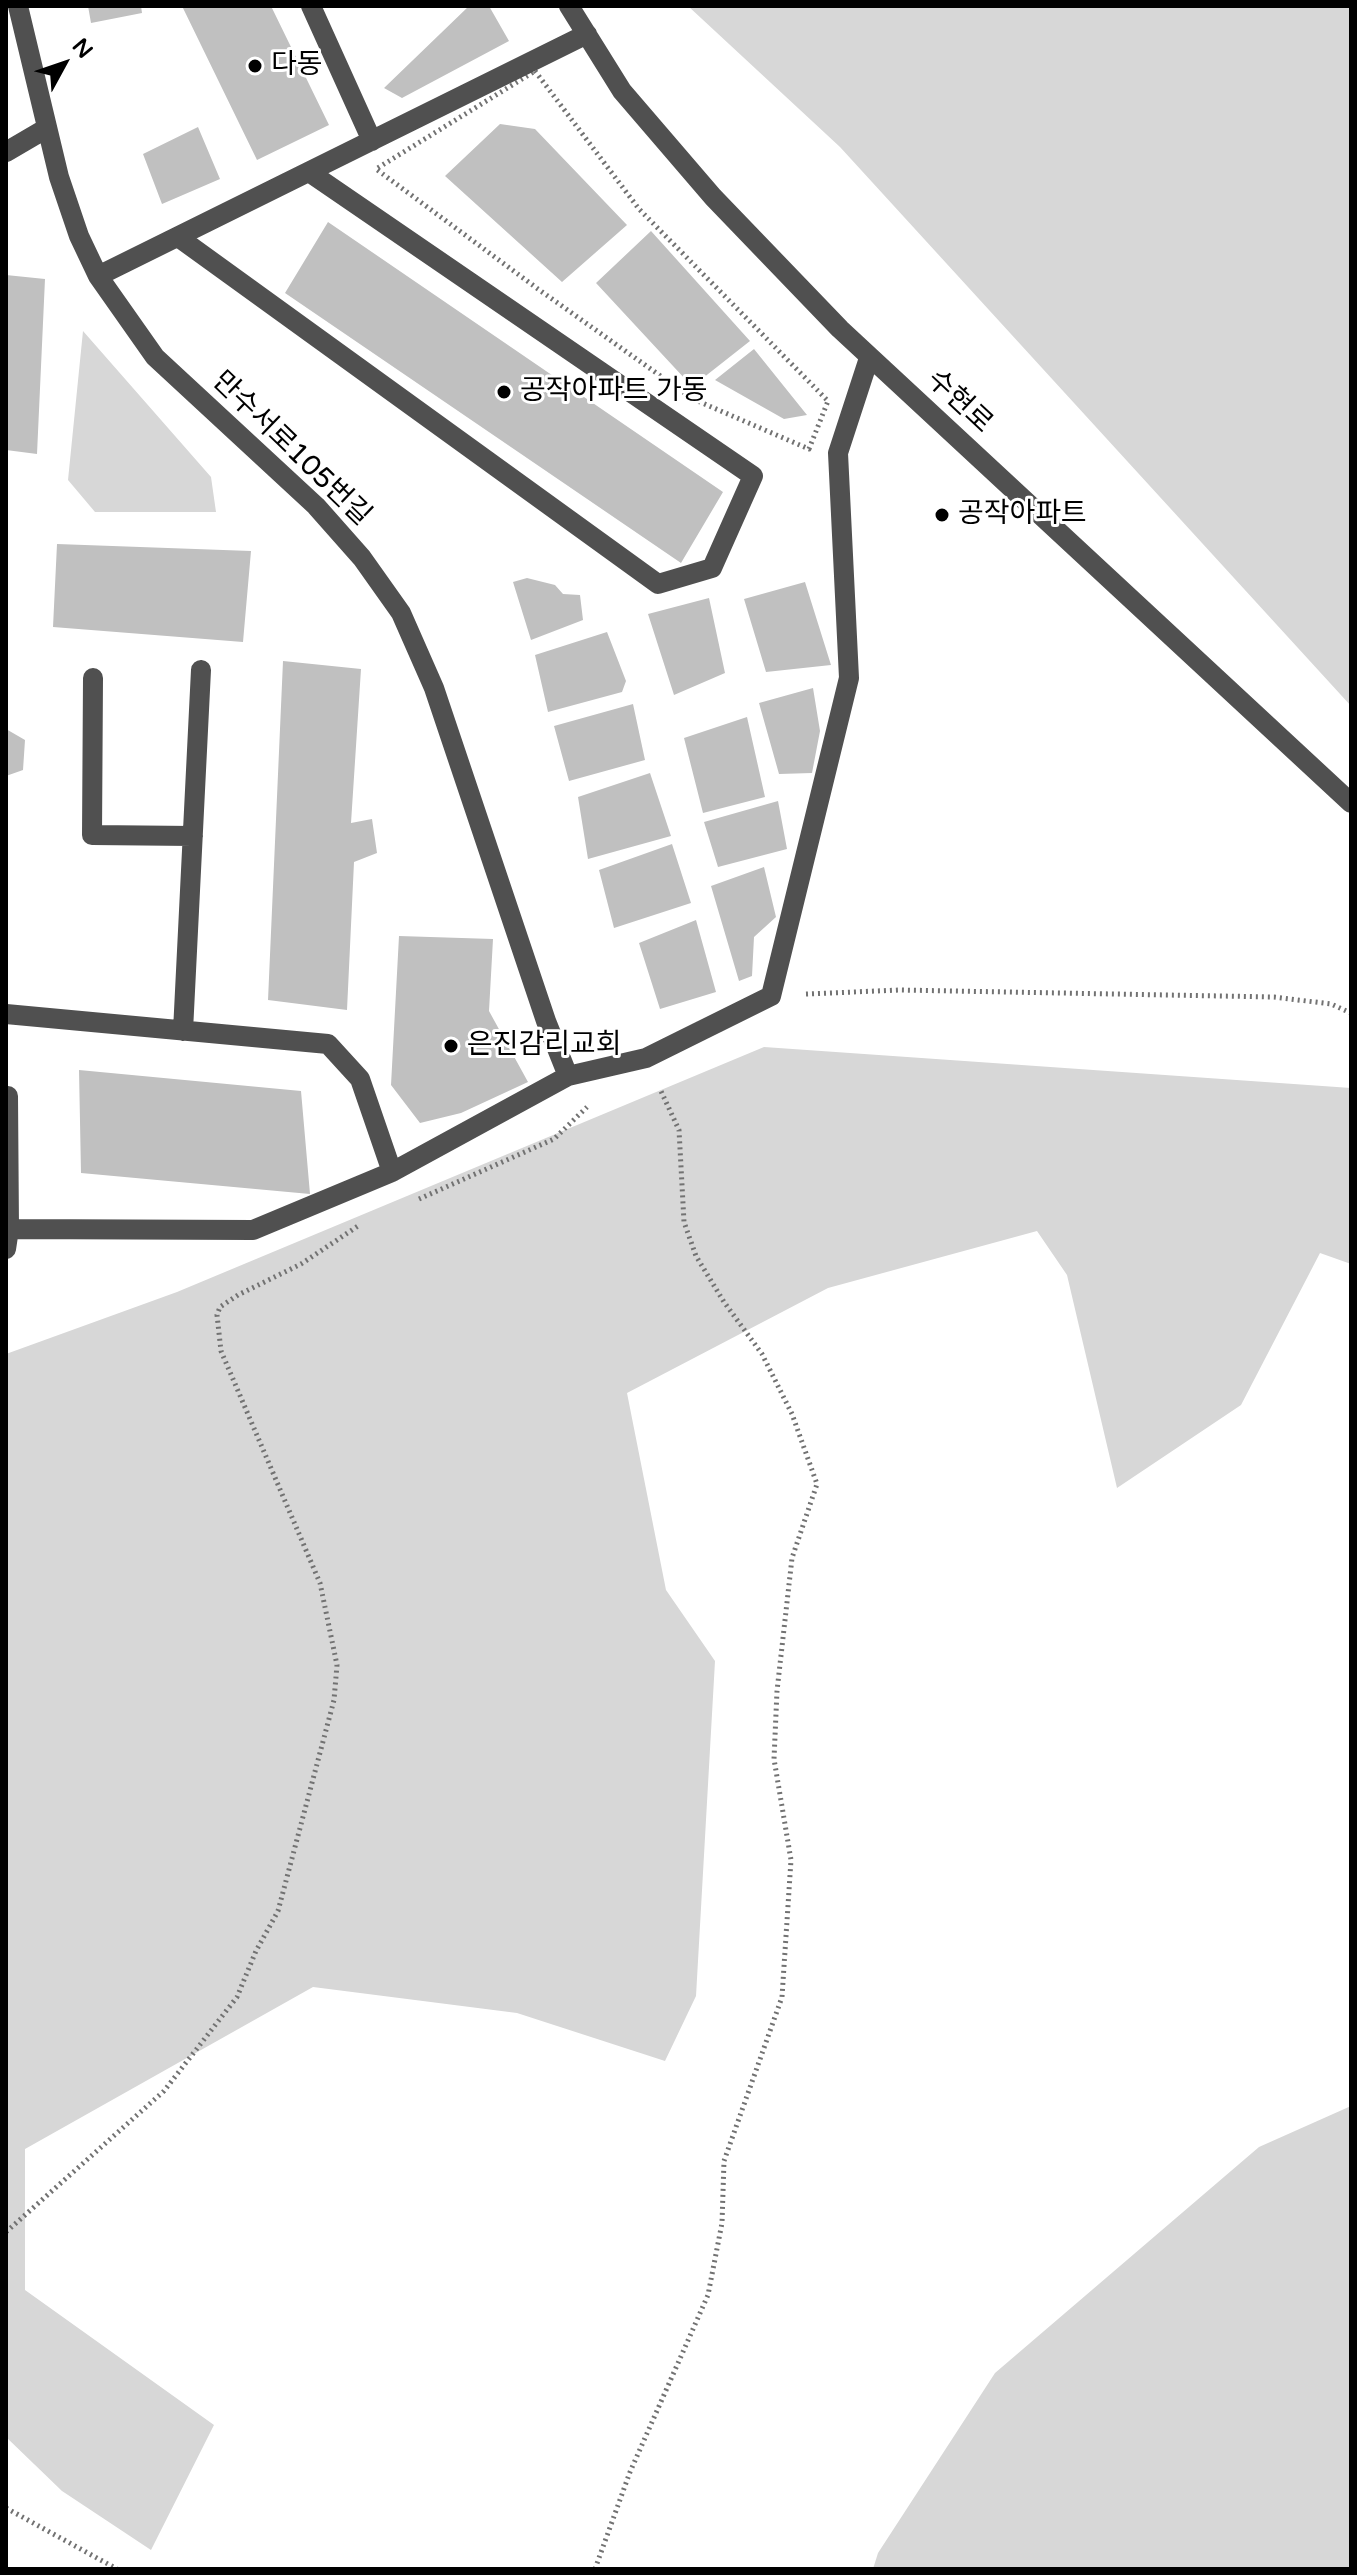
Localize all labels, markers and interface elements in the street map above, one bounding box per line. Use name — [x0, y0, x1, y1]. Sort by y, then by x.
north arrow — [24, 24, 104, 104]
text: N — [67, 33, 98, 64]
place label: 다동 — [271, 49, 323, 83]
marker: 다동 — [246, 57, 264, 75]
street label: 수현로 — [919, 363, 999, 441]
street label: 만수서로105번길 — [205, 365, 377, 533]
place label: 공작아파트 가동 — [520, 375, 708, 409]
marker: 공작아파트 가동 — [495, 383, 513, 401]
place label: 공작아파트 — [958, 498, 1087, 532]
marker: 공작아파트 — [933, 506, 951, 524]
place label: 은진감리교회 — [467, 1029, 622, 1063]
marker: 은진감리교회 — [442, 1037, 460, 1055]

